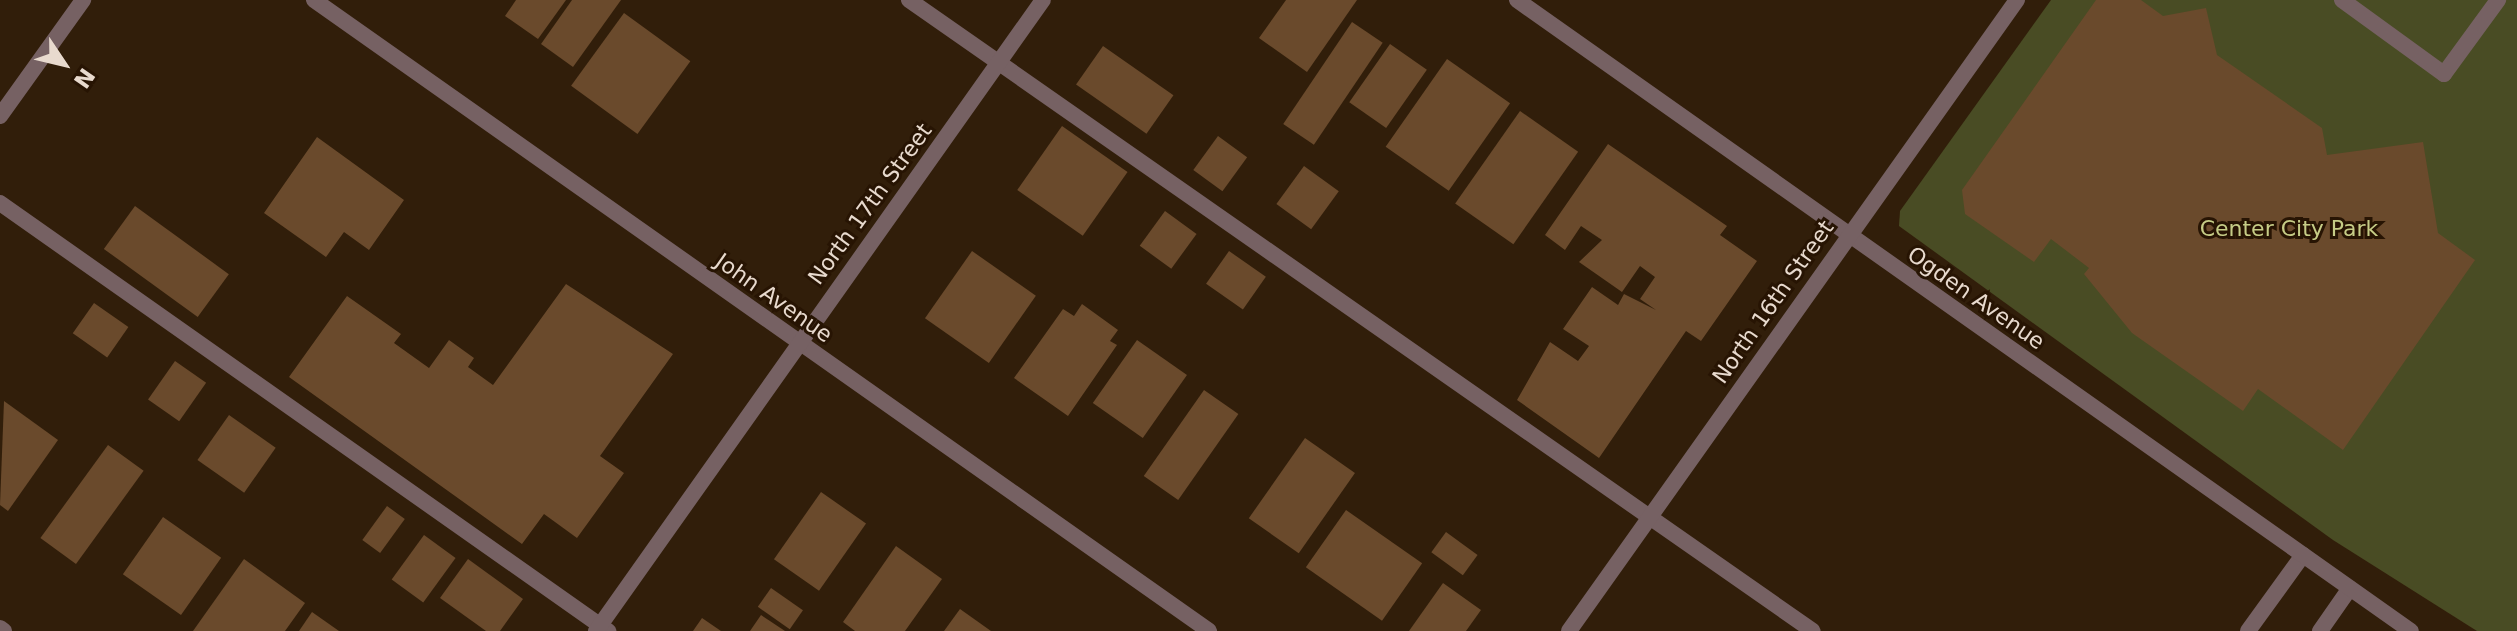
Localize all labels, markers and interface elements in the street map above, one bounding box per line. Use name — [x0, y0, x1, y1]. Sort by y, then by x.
north arrow — [24, 24, 104, 104]
text: N — [69, 63, 100, 93]
street label: North 17th Street — [803, 118, 937, 290]
street label: North 16th Street — [1707, 215, 1839, 389]
park label: Center City Park — [2200, 216, 2378, 242]
street label: Ogden Avenue — [1902, 241, 2050, 355]
street label: John Avenue — [710, 248, 838, 348]

